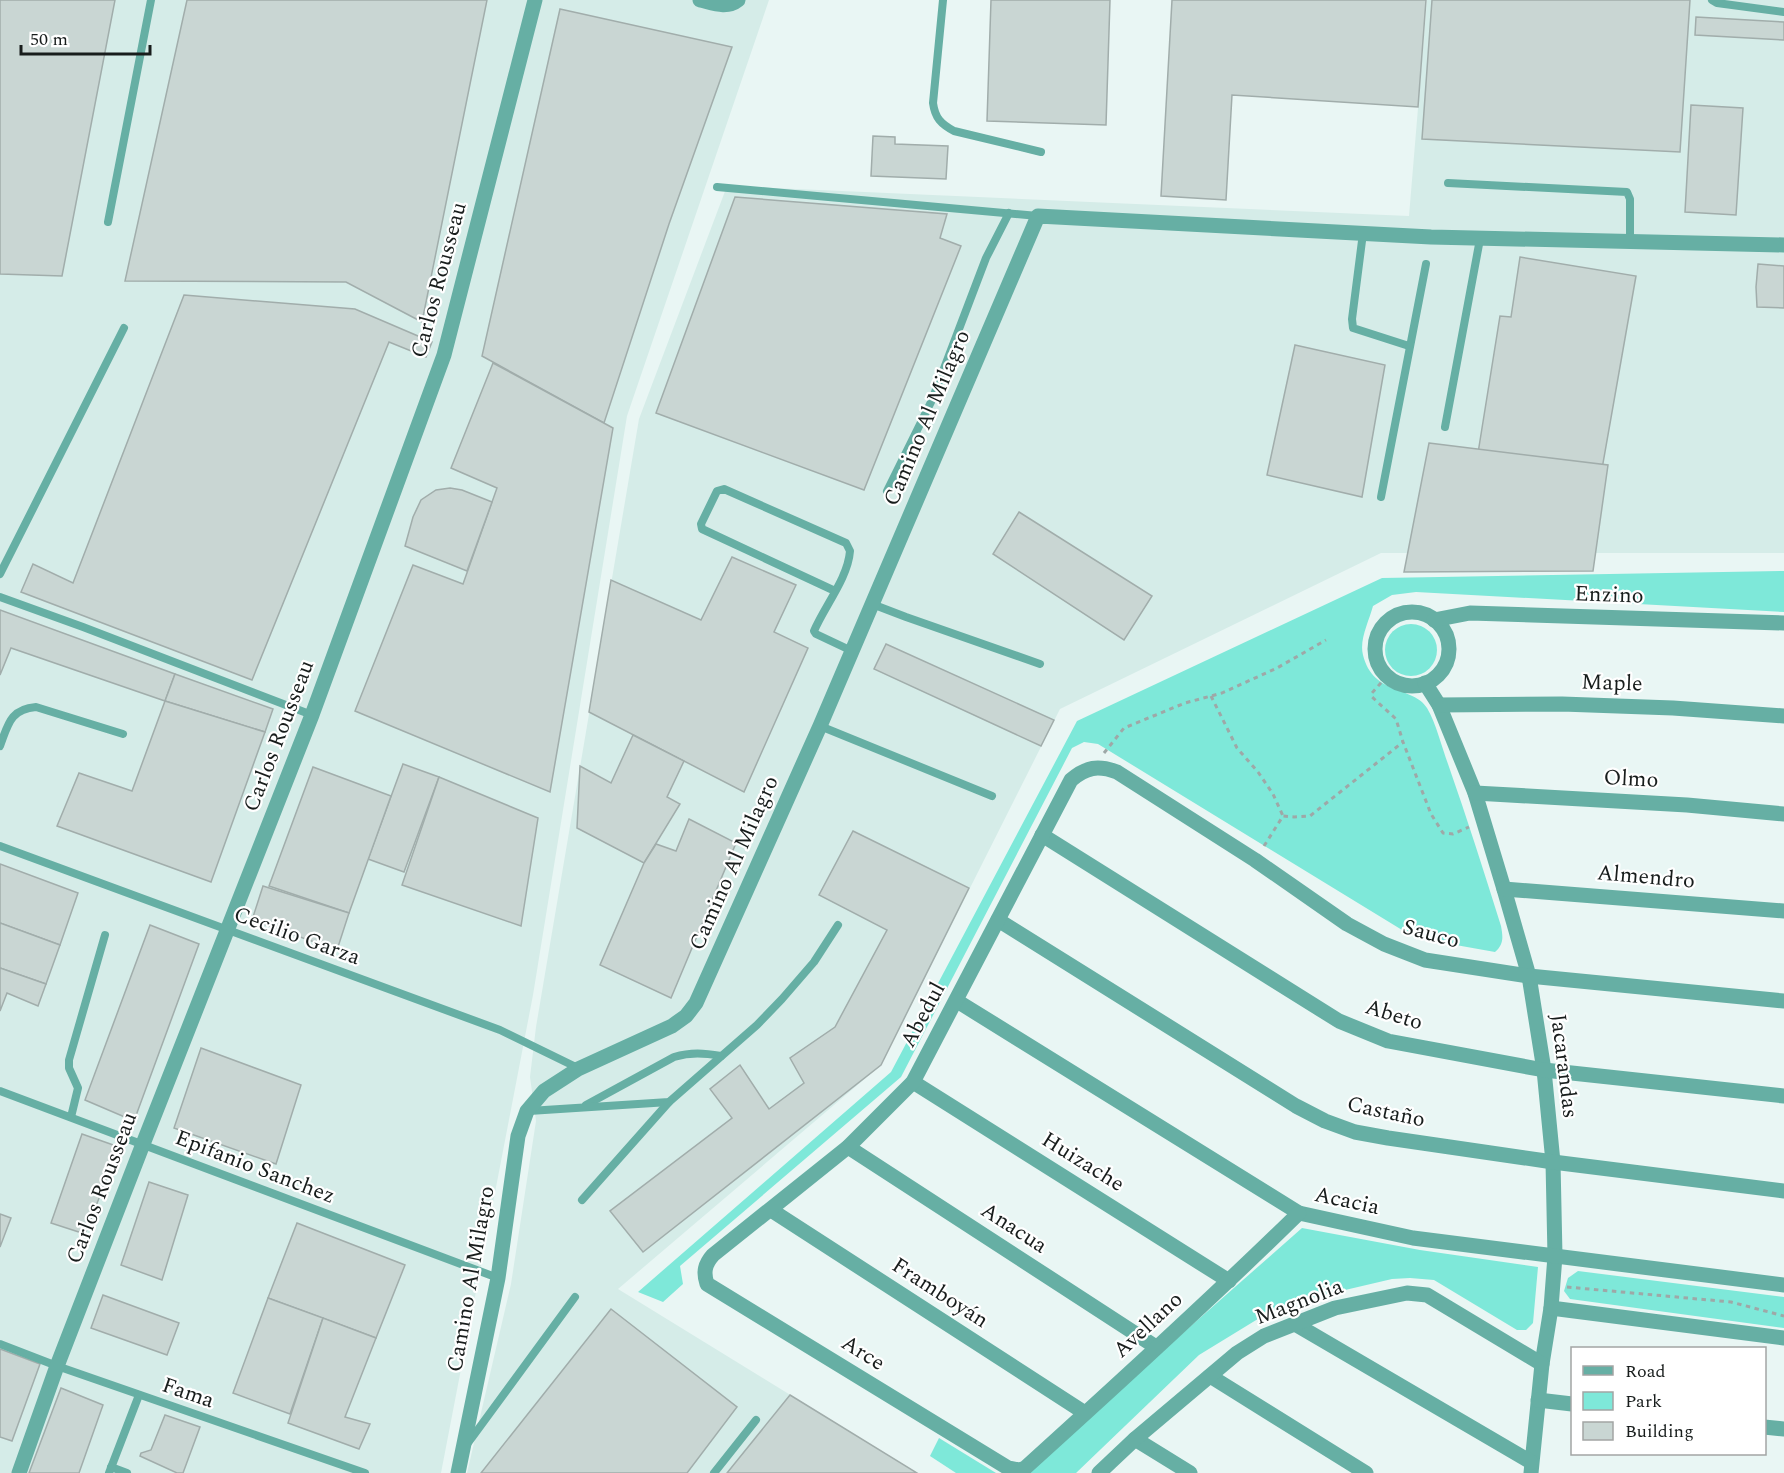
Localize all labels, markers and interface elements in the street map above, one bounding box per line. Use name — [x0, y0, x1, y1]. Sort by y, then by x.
scale bar — [21, 18, 150, 56]
text: 50 m — [30, 26, 68, 53]
street label: Carlos Rousseau — [402, 198, 476, 362]
street label: Camino Al Milagro — [875, 325, 979, 511]
street label: Enzino — [1574, 577, 1644, 613]
street label: Carlos Rousseau — [235, 655, 323, 817]
street label: Maple — [1581, 665, 1643, 701]
street label: Olmo — [1603, 761, 1659, 797]
street label: Camino Al Milagro — [681, 770, 787, 956]
street label: Almendro — [1596, 856, 1696, 898]
street label: Cecilio Garza — [229, 898, 365, 974]
street label: Sauco — [1399, 911, 1463, 957]
street label: Abedul — [892, 976, 954, 1054]
street label: Abeto — [1361, 991, 1427, 1039]
street label: Jacarandas — [1541, 1012, 1587, 1120]
street label: Castaño — [1344, 1088, 1428, 1136]
street label: Carlos Rousseau — [58, 1107, 146, 1269]
street label: Epifanio Sanchez — [170, 1121, 340, 1213]
street label: Huizache — [1035, 1124, 1131, 1200]
street label: Acacia — [1312, 1178, 1383, 1224]
street label: Camino Al Milagro — [438, 1183, 504, 1375]
street label: Anacua — [974, 1194, 1054, 1262]
street label: Framboyán — [885, 1249, 995, 1337]
street label: Magnolia — [1250, 1270, 1348, 1334]
street label: Avellano — [1106, 1284, 1190, 1366]
street label: Arce — [835, 1327, 891, 1379]
legend — [1571, 1347, 1766, 1455]
text: Road — [1625, 1358, 1666, 1385]
street label: Fama — [157, 1369, 219, 1417]
text: Park — [1625, 1388, 1662, 1415]
text: Building — [1625, 1418, 1694, 1445]

